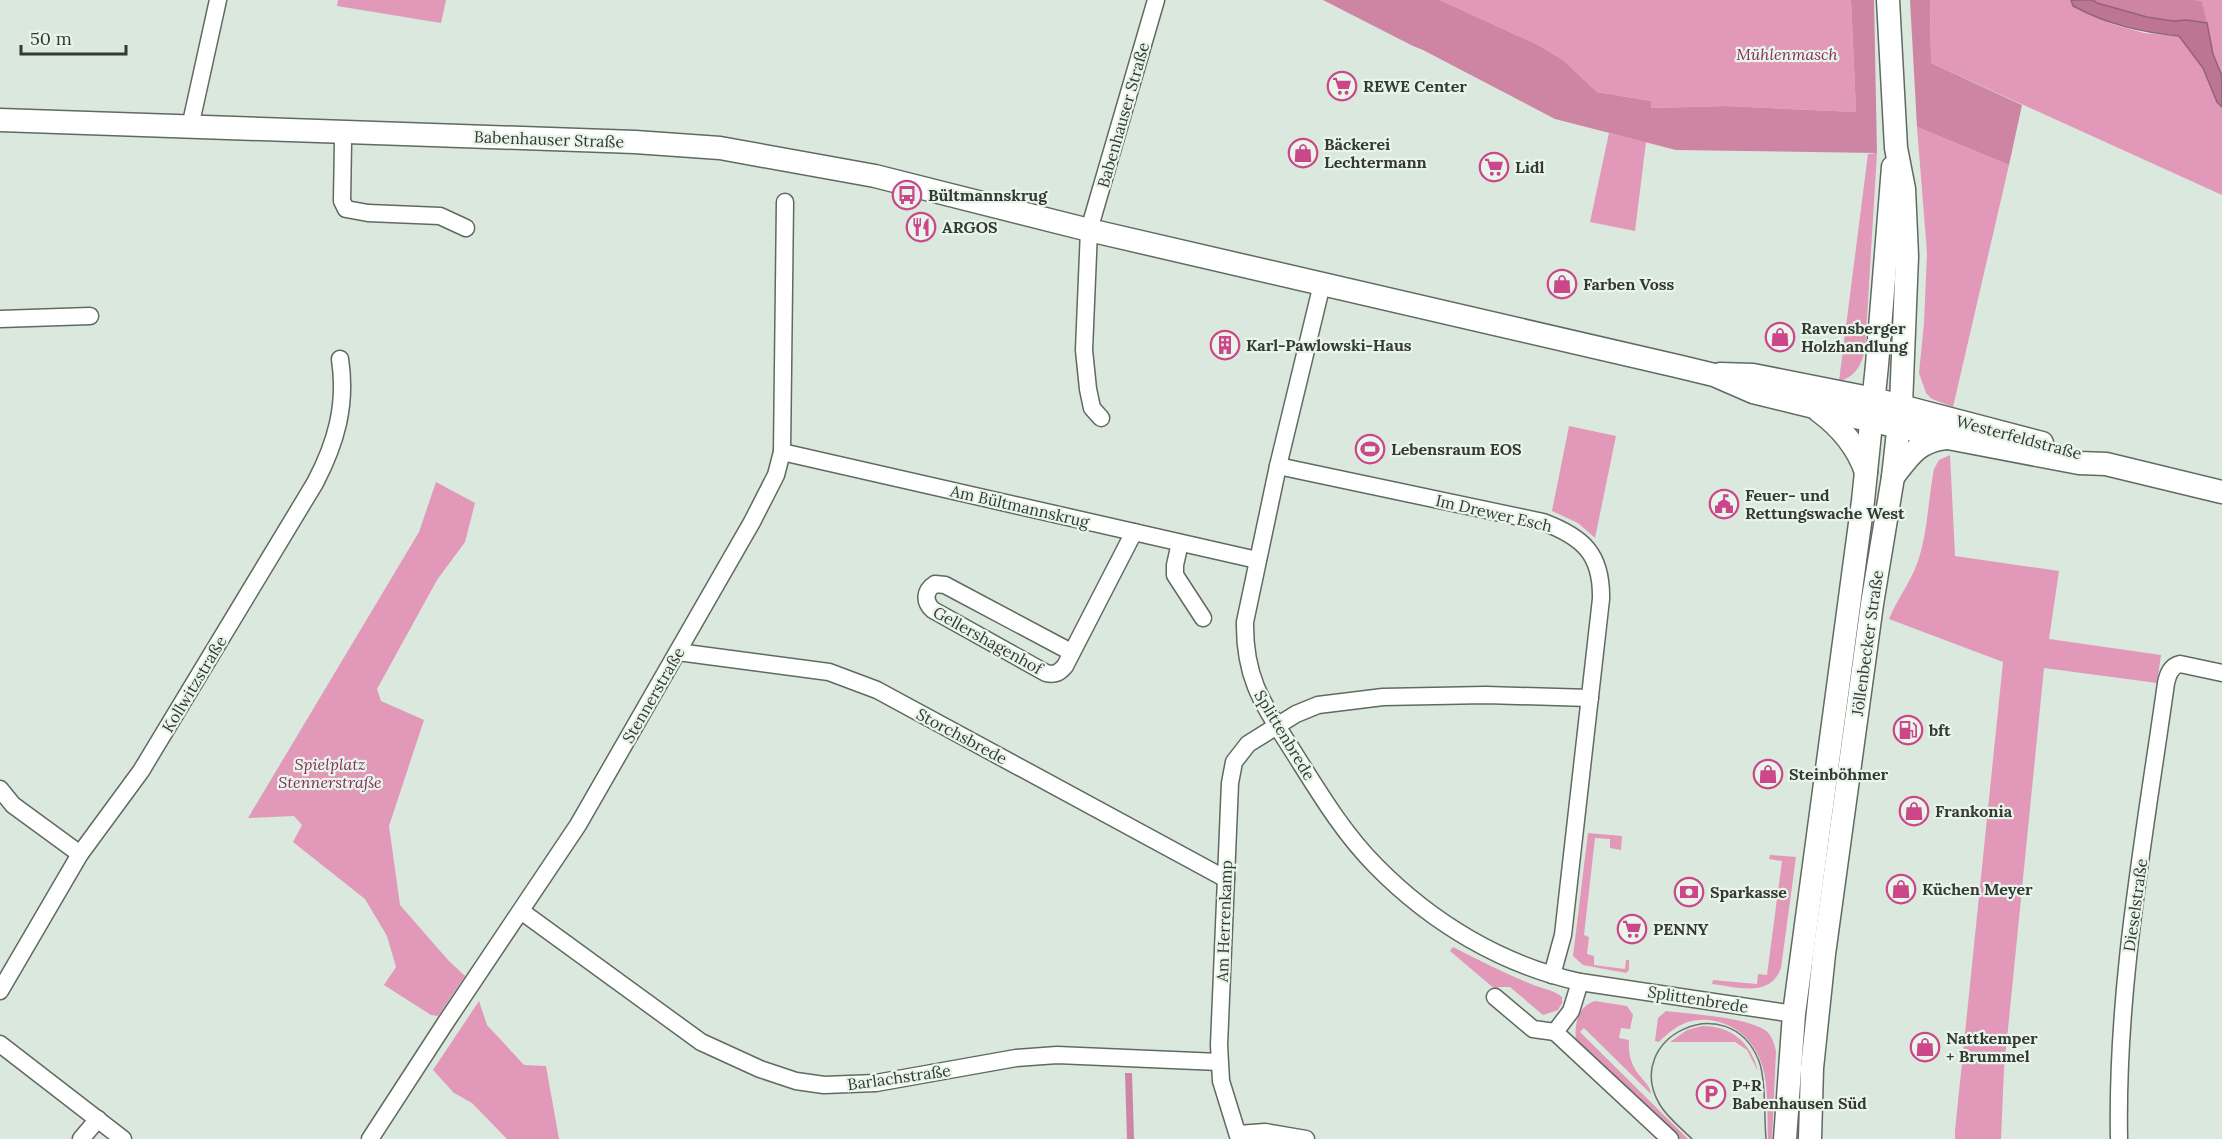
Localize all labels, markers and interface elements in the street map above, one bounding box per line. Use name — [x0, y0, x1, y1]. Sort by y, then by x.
scale bar — [21, 18, 126, 56]
text: 50 m — [30, 27, 72, 50]
street label: Babenhauser Straße — [1093, 40, 1153, 190]
park label: Mühlenmasch — [1736, 44, 1838, 64]
supermarket icon: REWE Center — [1326, 70, 1358, 102]
place label: REWE Center — [1363, 76, 1467, 96]
street label: Babenhauser Straße — [474, 126, 625, 152]
place label: Bäckerei Lechtermann — [1324, 134, 1427, 172]
shop icon: Bäckerei Lechtermann — [1287, 137, 1319, 169]
supermarket icon: Lidl — [1478, 151, 1510, 183]
place label: Lidl — [1515, 157, 1544, 177]
bus stop icon: Bültmannskrug — [891, 179, 923, 211]
place label: Bültmannskrug — [928, 185, 1048, 205]
restaurant icon: ARGOS — [905, 211, 937, 243]
place label: ARGOS — [942, 217, 998, 237]
shop icon: Farben Voss — [1546, 268, 1578, 300]
place label: Farben Voss — [1583, 274, 1674, 294]
place label: Ravensberger Holzhandlung — [1801, 318, 1909, 356]
shop icon: Ravensberger Holzhandlung — [1764, 321, 1796, 353]
building icon: Karl-Pawlowski-Haus — [1209, 329, 1241, 361]
place label: Karl-Pawlowski-Haus — [1246, 335, 1412, 355]
street label: Westerfeldstraße — [1954, 411, 2084, 463]
sports icon: Lebensraum EOS — [1354, 433, 1386, 465]
place label: Lebensraum EOS — [1391, 439, 1522, 459]
street label: Am Bültmannskrug — [948, 480, 1092, 532]
place label: Feuer- und Rettungswache West — [1745, 485, 1905, 523]
public building icon: Feuer- und Rettungswache West — [1708, 488, 1740, 520]
street label: Im Drewer Esch — [1434, 490, 1555, 536]
street label: Jöllenbecker Straße — [1847, 569, 1887, 718]
street label: Gellershagenhof — [930, 602, 1048, 679]
street label: Kollwitzstraße — [157, 632, 231, 736]
street label: Stennerstraße — [618, 643, 689, 746]
street label: Splittenbrede — [1250, 686, 1320, 784]
street label: Storchsbrede — [913, 704, 1011, 768]
fuel station icon: bft — [1892, 714, 1924, 746]
place label: bft — [1928, 720, 1951, 740]
park label: Spielplatz Stennerstraße — [278, 754, 382, 792]
shop icon: Steinböhmer — [1752, 758, 1784, 790]
place label: Steinböhmer — [1789, 764, 1889, 784]
shop icon: Frankonia — [1898, 795, 1930, 827]
place label: Frankonia — [1935, 801, 2013, 821]
street label: Dieselstraße — [2119, 857, 2151, 953]
street label: Am Herrenkamp — [1212, 860, 1236, 983]
shop icon: Küchen Meyer — [1885, 873, 1917, 905]
bank icon: Sparkasse — [1673, 876, 1705, 908]
place label: Küchen Meyer — [1922, 879, 2033, 899]
place label: Sparkasse — [1710, 882, 1787, 902]
supermarket icon: PENNY — [1616, 913, 1648, 945]
place label: PENNY — [1653, 919, 1709, 939]
street label: Splittenbrede — [1646, 981, 1750, 1017]
place label: Nattkemper + Brummel — [1946, 1028, 2038, 1066]
shop icon: Nattkemper + Brummel — [1909, 1031, 1941, 1063]
street label: Barlachstraße — [846, 1060, 952, 1094]
place label: P+R Babenhausen Süd — [1732, 1075, 1867, 1113]
parking icon: P+R Babenhausen Süd — [1695, 1078, 1727, 1110]

